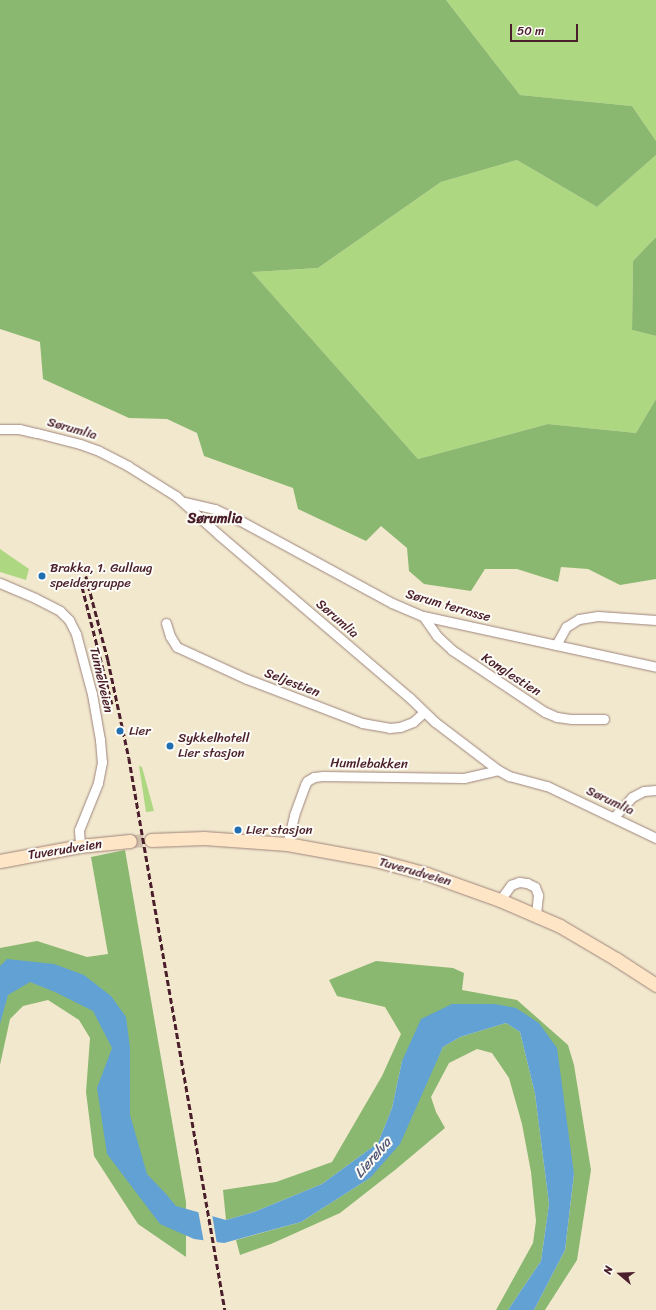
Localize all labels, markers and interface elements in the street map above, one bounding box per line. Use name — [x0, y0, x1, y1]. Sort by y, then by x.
scale bar — [512, 16, 580, 42]
text: 50 m — [517, 20, 544, 42]
street label: Sørumlia — [45, 414, 99, 444]
district label: Sørumlia — [188, 511, 242, 527]
place label: Brakka, 1. Gullaug speidergruppe — [50, 561, 153, 592]
marker: Brakka, 1. Gullaug speidergruppe — [37, 571, 47, 581]
street label: Sørum terrasse — [403, 586, 493, 626]
street label: Sørumlia — [313, 596, 361, 642]
street label: Tunnelveien — [86, 646, 116, 714]
street label: Konglestien — [478, 650, 544, 700]
street label: Seljestien — [262, 665, 322, 701]
place label: Lier — [129, 723, 151, 739]
marker: Lier — [114, 725, 126, 737]
place label: Sykkelhotell Lier stasjon — [178, 731, 249, 762]
marker: Sykkelhotell Lier stasjon — [165, 741, 175, 751]
street label: Humlebakken — [330, 756, 408, 772]
street label: Sørumlia — [584, 783, 636, 819]
place label: Lier stasjon — [246, 822, 312, 838]
marker: Lier stasjon — [233, 825, 243, 835]
street label: Tuverudveien — [27, 836, 103, 864]
street label: Tuverudveien — [377, 854, 453, 890]
water label: Lierelva — [351, 1135, 395, 1181]
north arrow — [600, 1254, 640, 1294]
text: N — [598, 1263, 618, 1277]

